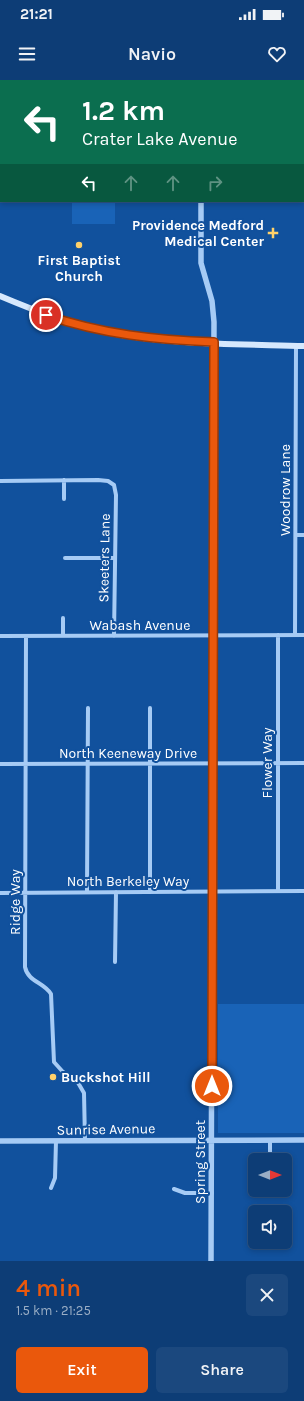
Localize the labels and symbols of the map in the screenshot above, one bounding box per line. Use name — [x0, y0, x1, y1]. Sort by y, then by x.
place label: Providence Medford Medical Center — [132, 217, 264, 250]
marker: Providence Medford Medical Center — [267, 227, 279, 239]
marker: First Baptist Church — [74, 240, 84, 250]
place label: First Baptist Church — [37, 252, 121, 285]
pin — [29, 298, 63, 332]
street label: Woodrow Lane — [277, 444, 294, 536]
street label: Skeeters Lane — [95, 513, 114, 603]
street label: Wabash Avenue — [90, 617, 190, 634]
street label: Flower Way — [259, 727, 276, 798]
street label: North Keeneway Drive — [59, 745, 197, 762]
street label: Ridge Way — [7, 869, 24, 935]
street label: North Berkeley Way — [67, 873, 190, 890]
position arrow — [191, 1065, 233, 1107]
place label: Buckshot Hill — [61, 1069, 151, 1086]
marker: Buckshot Hill — [48, 1072, 58, 1082]
street label: Sunrise Avenue — [57, 1120, 155, 1139]
street label: Spring Street — [192, 1120, 209, 1204]
north arrow — [248, 1153, 292, 1197]

